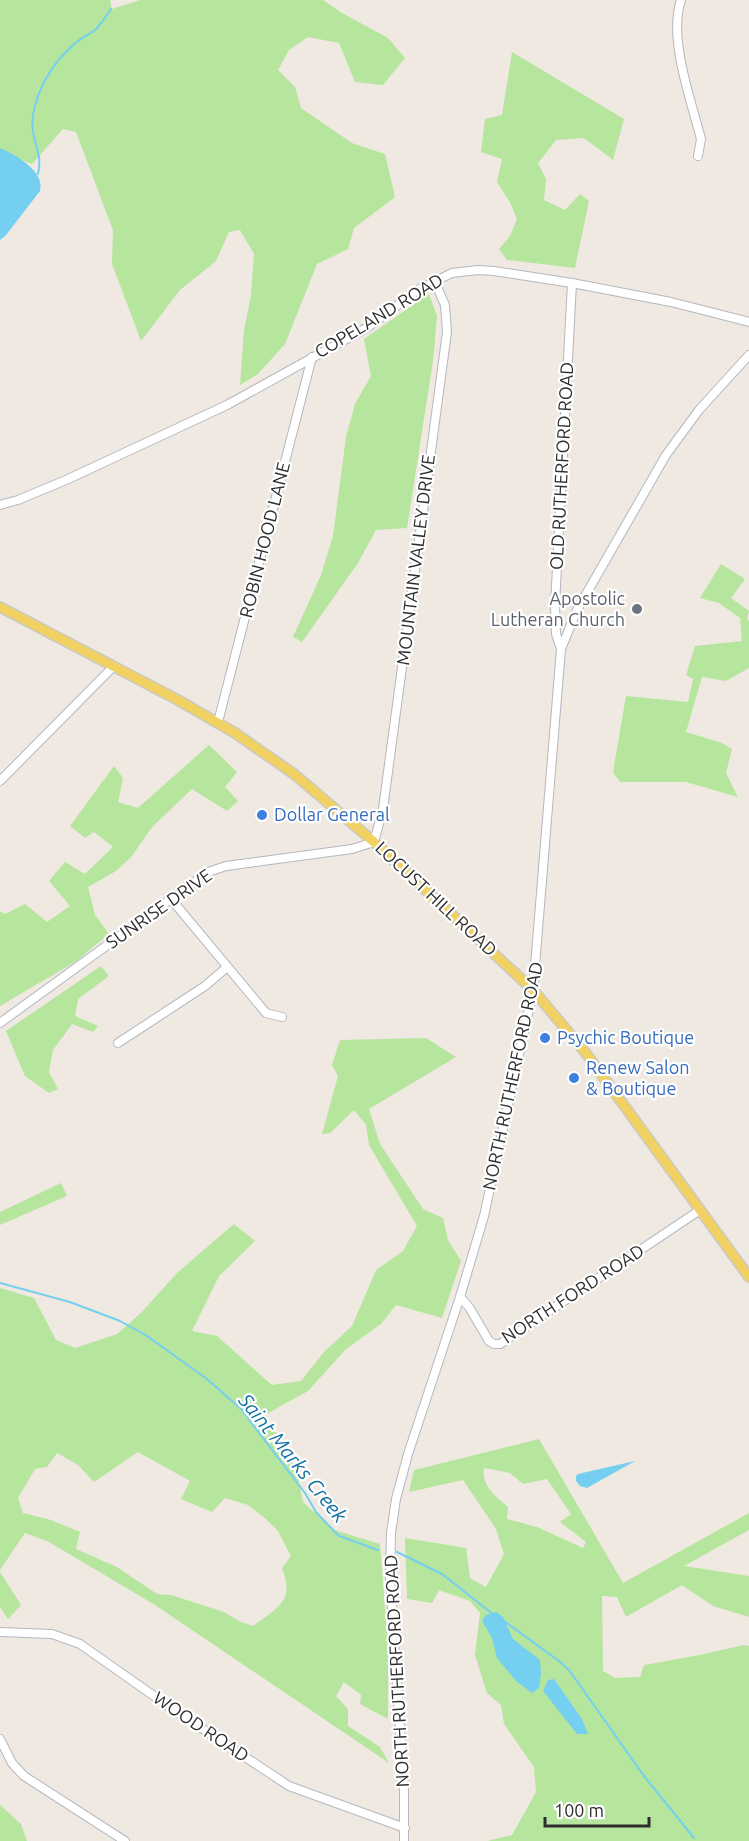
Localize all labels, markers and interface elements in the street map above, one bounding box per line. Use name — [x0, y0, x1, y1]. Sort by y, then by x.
street label: COPELAND ROAD — [311, 269, 446, 361]
street label: OLD RUTHERFORD ROAD — [546, 361, 576, 570]
street label: MOUNTAIN VALLEY DRIVE — [392, 453, 438, 666]
street label: ROBIN HOOD LANE — [235, 460, 293, 620]
place label: Apostolic Lutheran Church — [491, 588, 625, 629]
marker: Apostolic Lutheran Church — [630, 602, 644, 616]
place label: Dollar General — [274, 804, 390, 824]
marker: Dollar General — [255, 808, 269, 822]
street label: LOCUST HILL ROAD — [372, 837, 501, 960]
street label: SUNRISE DRIVE — [102, 864, 215, 952]
street label: NORTH RUTHERFORD ROAD — [478, 960, 546, 1192]
place label: Psychic Boutique — [557, 1027, 694, 1047]
marker: Psychic Boutique — [538, 1031, 552, 1045]
place label: Renew Salon & Boutique — [586, 1057, 690, 1098]
marker: Renew Salon & Boutique — [567, 1071, 581, 1085]
street label: NORTH FORD ROAD — [498, 1240, 647, 1347]
water label: Saint Marks Creek — [234, 1388, 353, 1527]
street label: NORTH RUTHERFORD ROAD — [380, 1554, 412, 1788]
street label: WOOD ROAD — [150, 1687, 253, 1765]
scale bar — [545, 1790, 648, 1828]
text: 100 m — [554, 1800, 604, 1820]

